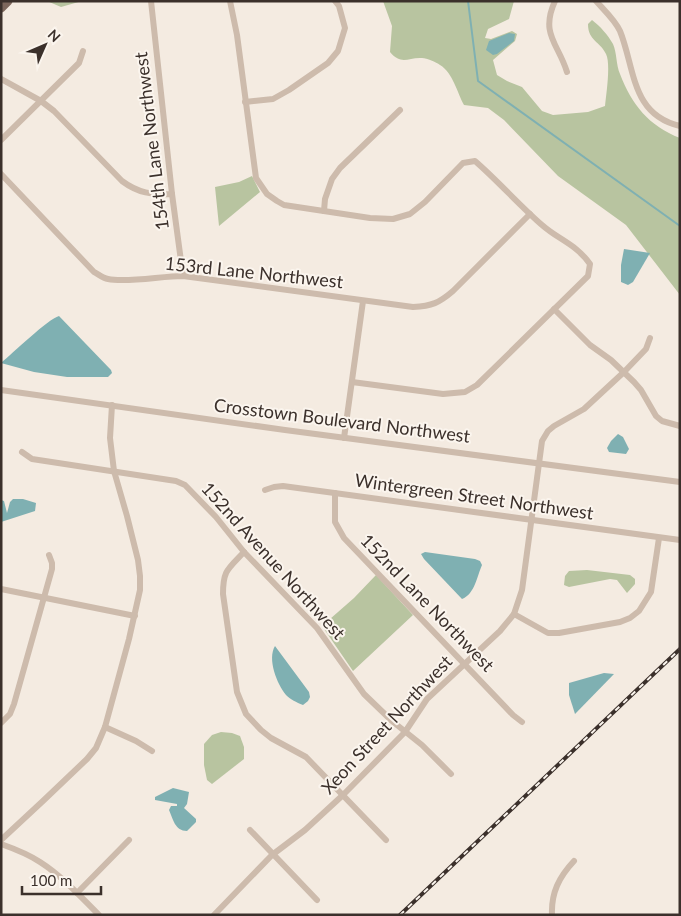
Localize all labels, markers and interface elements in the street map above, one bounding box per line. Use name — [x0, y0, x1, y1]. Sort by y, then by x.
north arrow — [20, 20, 70, 70]
text: N — [45, 26, 64, 45]
street label: 154th Lane Northwest — [129, 50, 173, 231]
street label: 153rd Lane Northwest — [164, 252, 345, 292]
street label: Crosstown Boulevard Northwest — [213, 393, 472, 447]
street label: Wintergreen Street Northwest — [353, 468, 595, 524]
street label: 152nd Avenue Northwest — [197, 477, 351, 644]
street label: 152nd Lane Northwest — [356, 529, 500, 676]
street label: Xeon Street Northwest — [316, 650, 457, 798]
scale bar — [22, 864, 101, 896]
text: 100 m — [30, 871, 72, 889]

